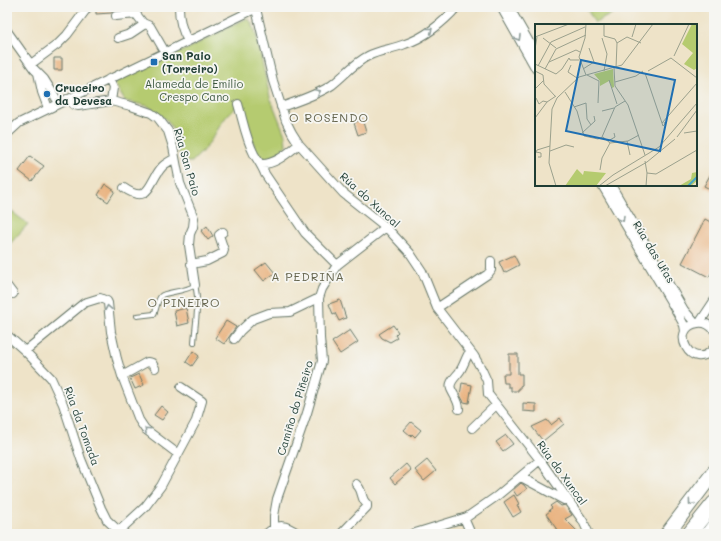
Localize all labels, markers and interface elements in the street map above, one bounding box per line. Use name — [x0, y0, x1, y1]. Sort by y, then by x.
inset map — [535, 24, 697, 186]
one-way arrow — [425, 28, 432, 35]
one-way arrow — [514, 34, 521, 41]
place label: San Paio (Torreiro) — [162, 48, 218, 76]
marker: San Paio (Torreiro) — [149, 57, 159, 67]
park label: Alameda de Emilio Crespo Cano — [145, 76, 244, 104]
place label: Cruceiro da Devesa — [55, 80, 112, 108]
marker: Cruceiro da Devesa — [42, 89, 52, 99]
one-way arrow — [313, 89, 321, 97]
district label: O ROSENDO — [289, 109, 369, 125]
street label: Rúa San Paio — [171, 126, 204, 198]
street label: Rúa do Xuncal — [337, 169, 404, 231]
one-way arrow — [617, 215, 624, 222]
street label: Rúa das Ufas — [630, 218, 679, 286]
district label: A PEDRIÑA — [271, 268, 345, 284]
district label: O PIÑEIRO — [147, 294, 221, 310]
one-way arrow — [105, 305, 113, 311]
street label: Camiño do Piñeiro — [273, 358, 316, 457]
street label: Rúa da Tomada — [61, 384, 104, 467]
one-way arrow — [145, 428, 152, 435]
street label: Rúa do Xuncal — [534, 438, 591, 508]
one-way arrow — [688, 499, 695, 506]

